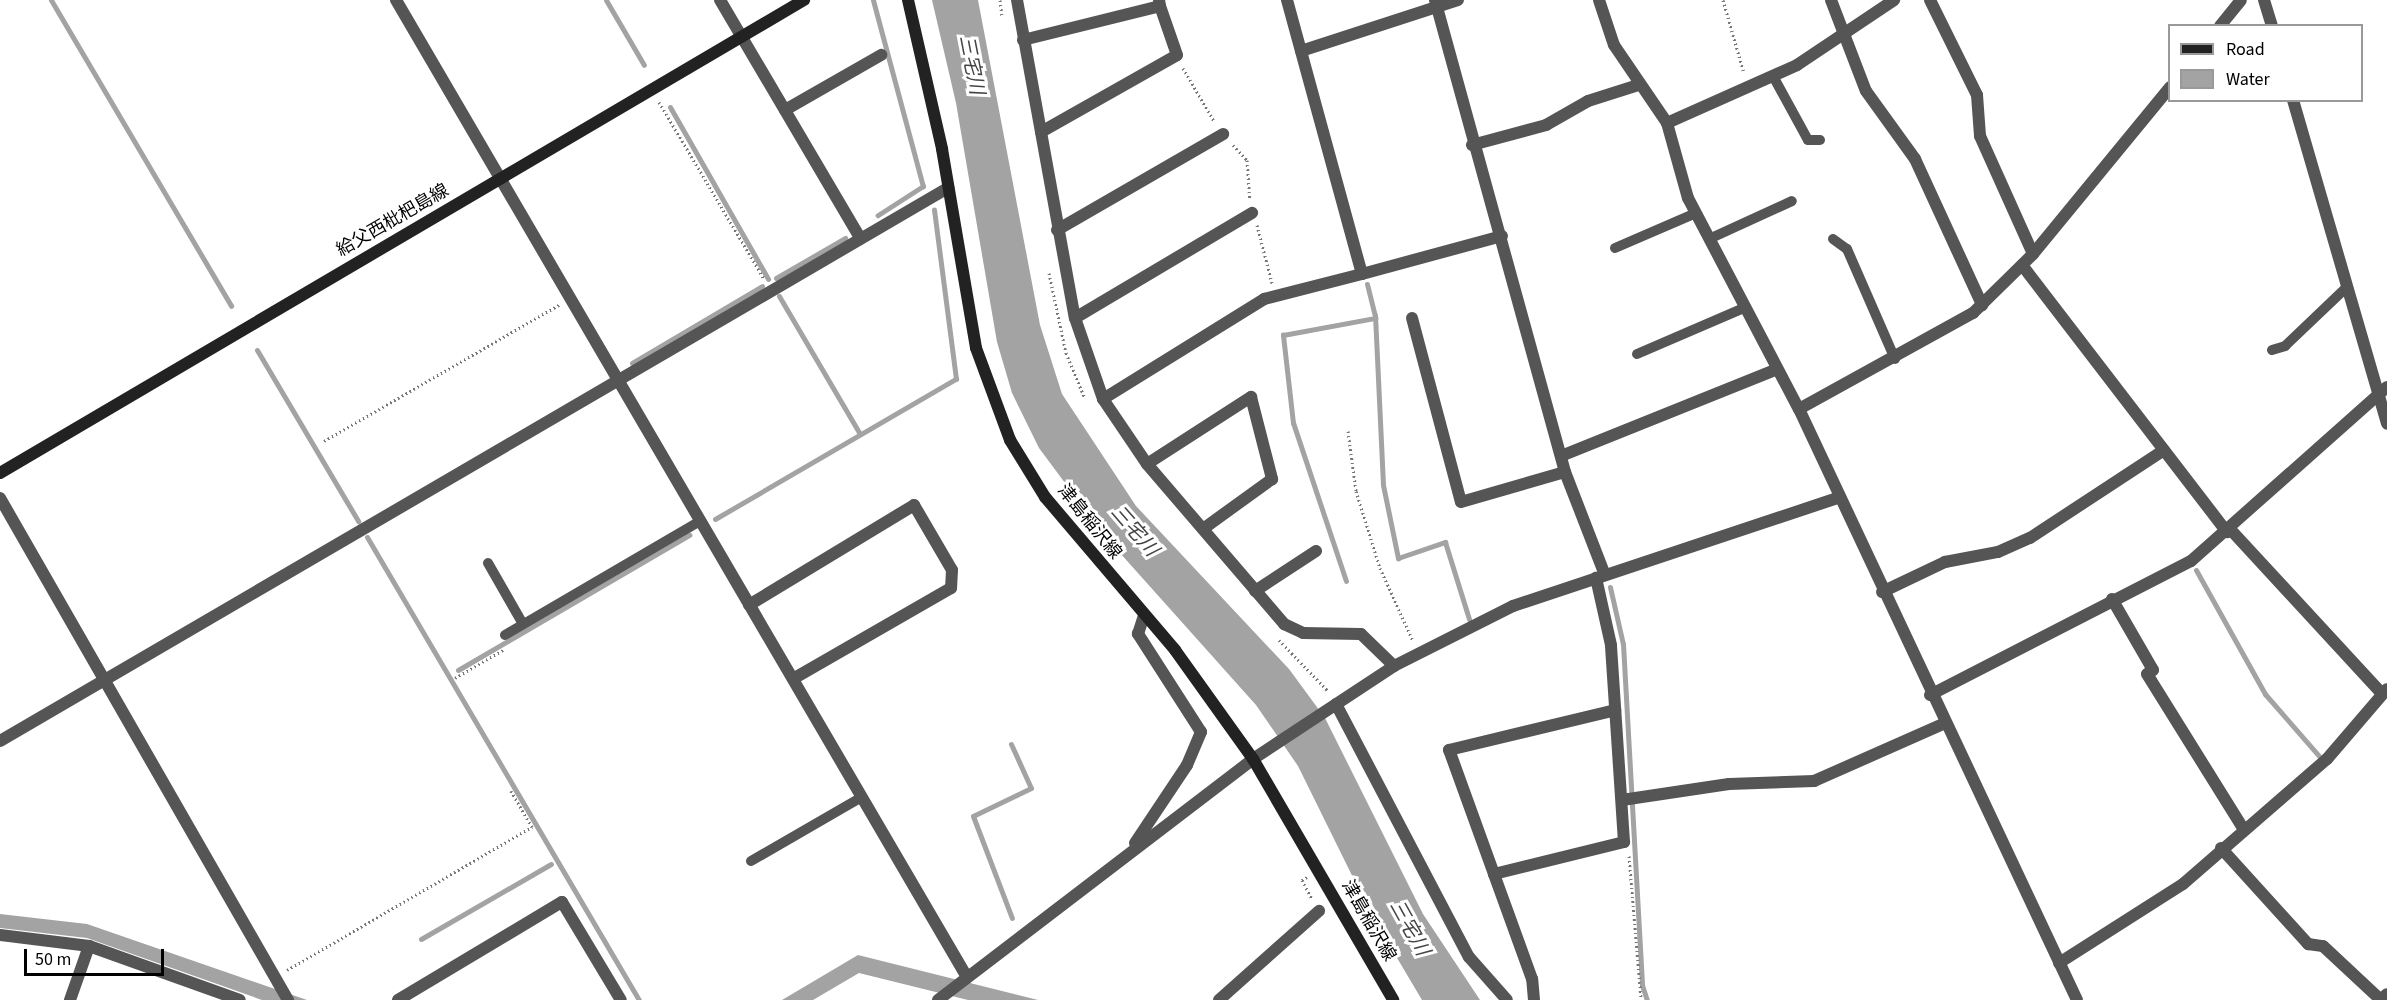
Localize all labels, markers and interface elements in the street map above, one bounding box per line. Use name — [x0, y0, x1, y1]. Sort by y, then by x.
legend — [2168, 24, 2363, 102]
water label: 三宅川 — [953, 33, 989, 97]
text: Road — [2226, 37, 2265, 62]
text: Water — [2226, 67, 2270, 92]
street label: 給父西枇杷島線 — [333, 180, 453, 262]
street label: 津島稲沢線 — [1052, 480, 1126, 564]
water label: 三宅川 — [1105, 500, 1163, 562]
street label: 津島稲沢線 — [1336, 877, 1400, 965]
water label: 三宅川 — [1384, 896, 1434, 960]
scale bar — [27, 937, 166, 975]
text: 50 m — [35, 947, 71, 972]

